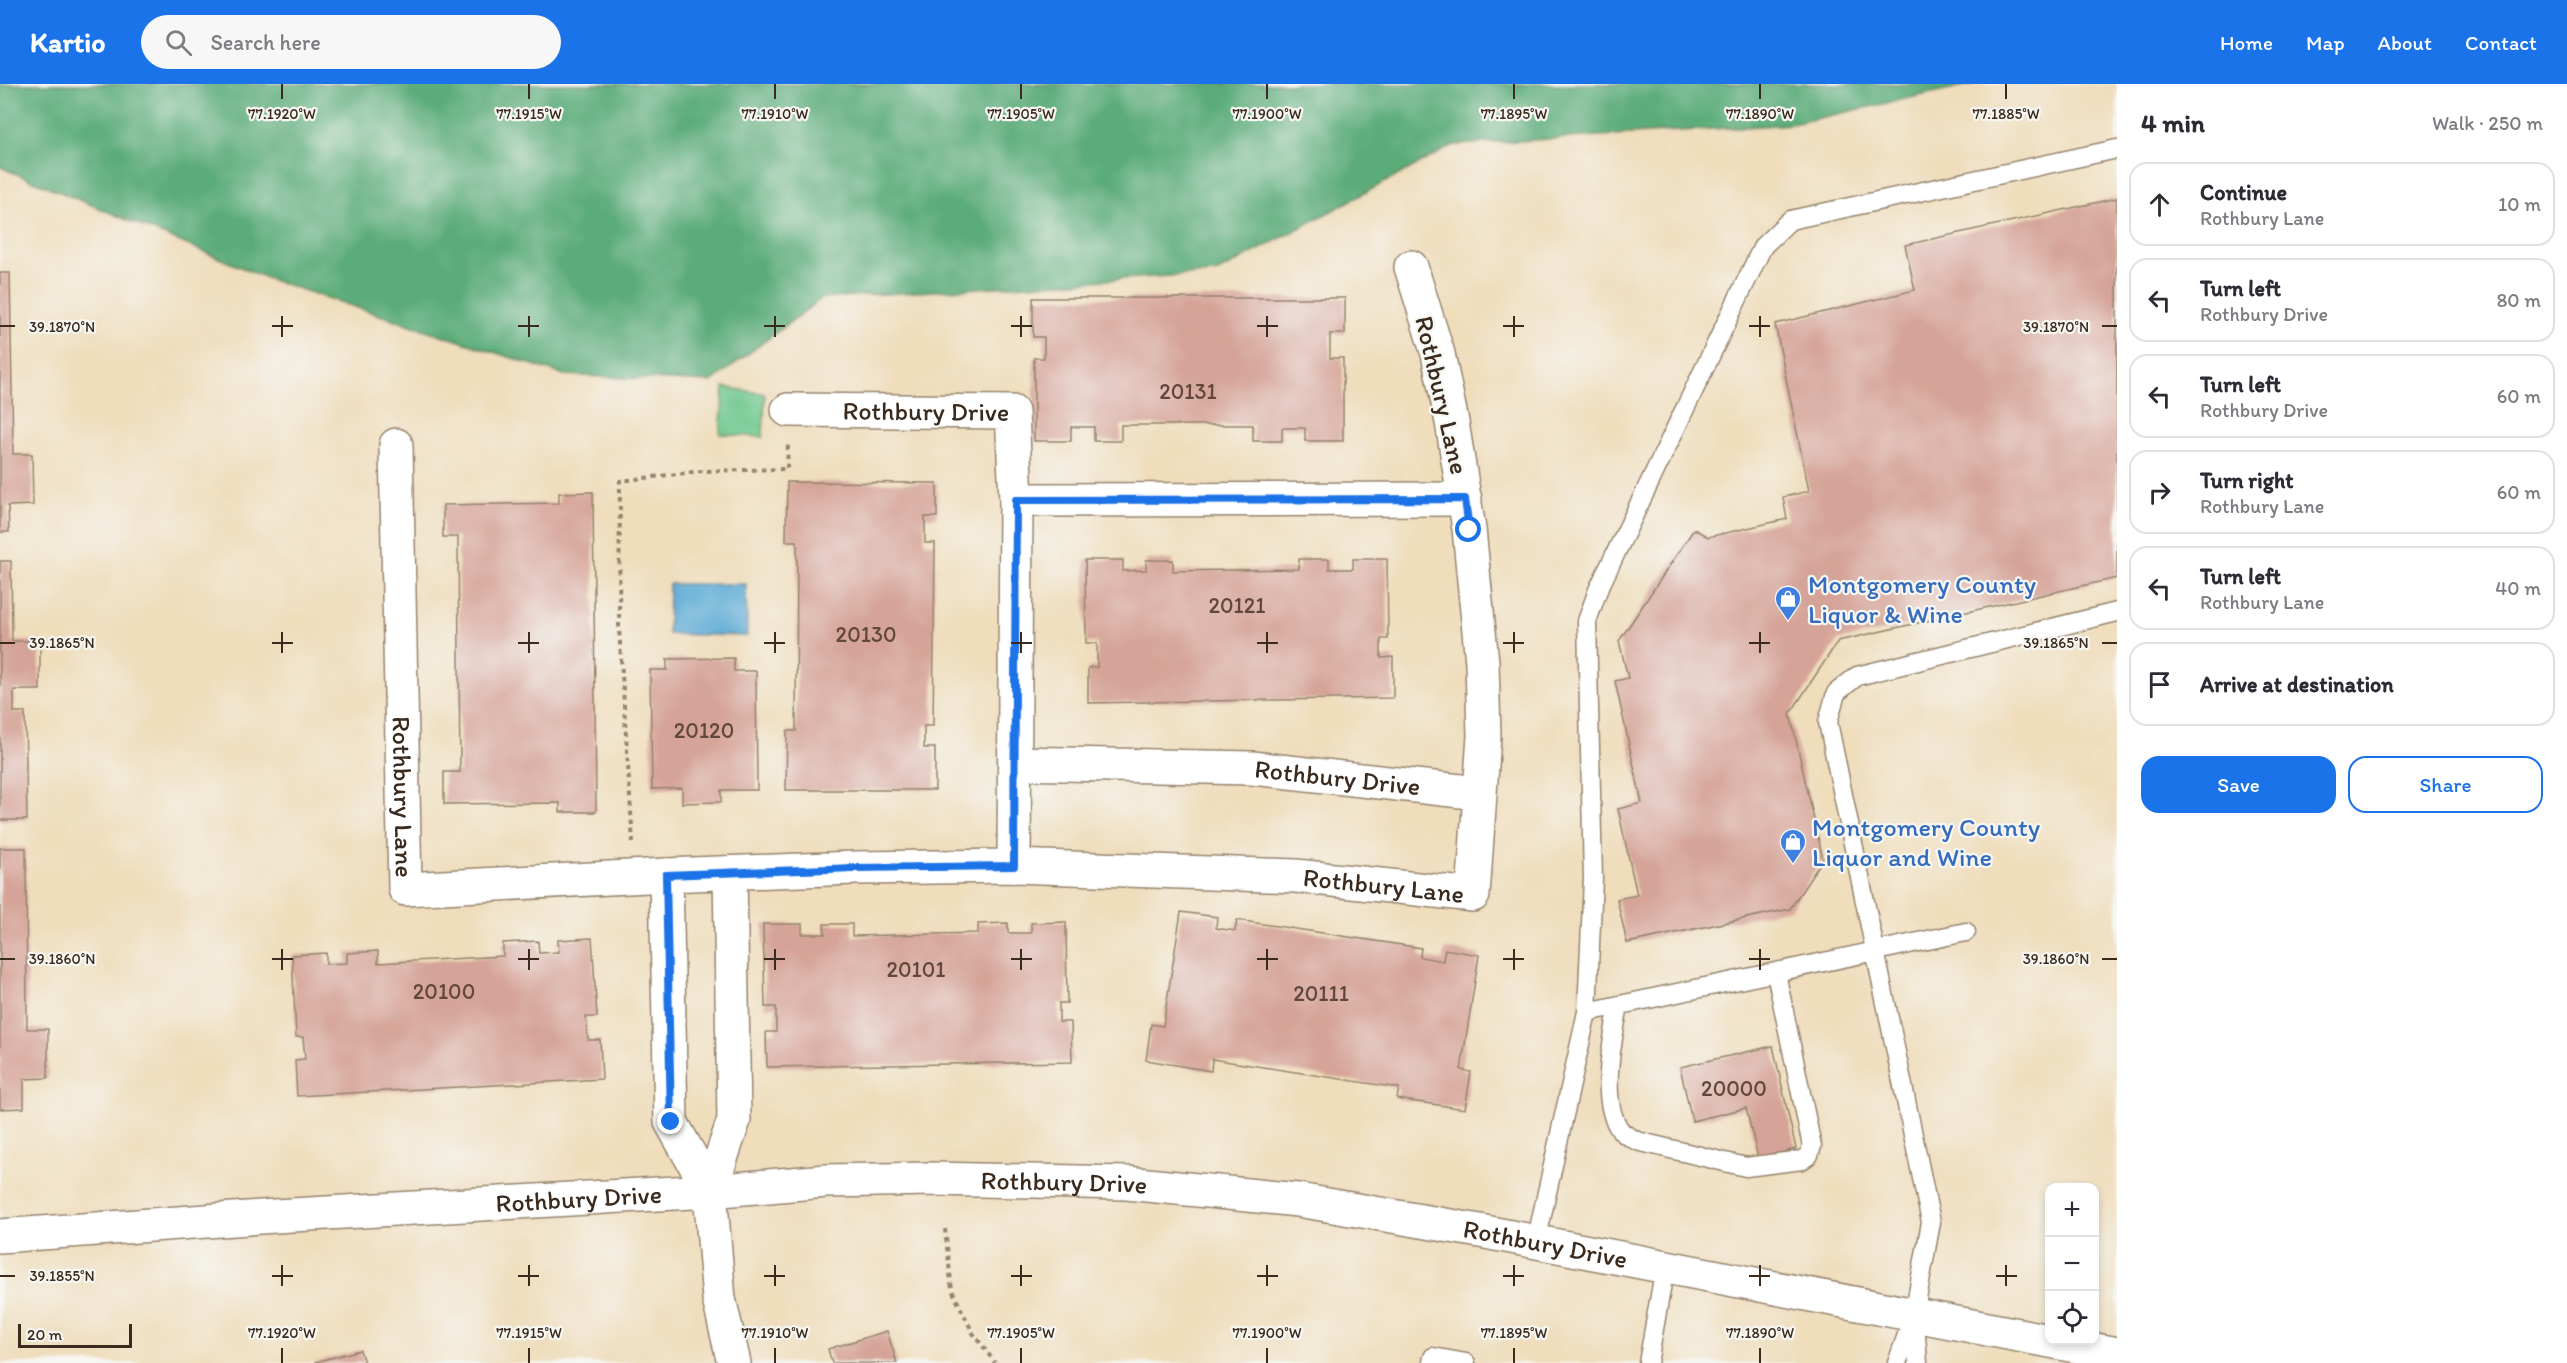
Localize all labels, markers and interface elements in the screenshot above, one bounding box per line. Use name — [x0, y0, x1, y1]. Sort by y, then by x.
search box — [141, 15, 561, 69]
text: Kartio — [30, 25, 105, 59]
icon: search — [162, 26, 195, 59]
text: Search here — [210, 29, 321, 56]
text: Home — [2220, 30, 2273, 55]
text: Map — [2306, 30, 2345, 55]
text: About — [2378, 30, 2432, 55]
text: Contact — [2465, 30, 2537, 55]
text: 77.1920°W — [248, 105, 316, 123]
text: 77.1915°W — [496, 105, 562, 123]
text: 77.1910°W — [742, 105, 809, 123]
text: 77.1905°W — [987, 105, 1055, 123]
text: 77.1900°W — [1232, 105, 1302, 123]
text: 77.1895°W — [1481, 105, 1548, 123]
text: 77.1890°W — [1726, 105, 1794, 123]
text: 77.1885°W — [1972, 105, 2040, 123]
text: 4 min — [2141, 107, 2205, 139]
text: Walk · 250 m — [2432, 111, 2543, 135]
text: Continue — [2200, 179, 2287, 206]
icon: ahead — [2143, 188, 2176, 221]
text: 10 m — [2498, 192, 2541, 216]
text: Rothbury Lane — [2200, 206, 2324, 230]
text: Turn left — [2200, 275, 2281, 302]
icon: left — [2143, 284, 2176, 317]
text: 80 m — [2496, 288, 2541, 312]
text: Rothbury Drive — [2200, 302, 2328, 326]
street label: Rothbury Lane — [1408, 313, 1476, 477]
text: 39.1870°N — [29, 318, 95, 336]
text: 39.1870°N — [2023, 318, 2089, 336]
text: Turn left — [2200, 371, 2281, 398]
house number: 20131 — [1159, 378, 1217, 405]
icon: left — [2143, 380, 2176, 413]
text: 60 m — [2497, 384, 2541, 408]
street label: Rothbury Drive — [843, 394, 1009, 428]
text: Rothbury Drive — [2200, 398, 2328, 422]
text: Turn right — [2200, 467, 2294, 494]
icon: right — [2143, 476, 2176, 509]
text: 60 m — [2497, 480, 2541, 504]
text: Rothbury Lane — [2200, 494, 2324, 518]
route start — [1455, 516, 1481, 542]
text: Turn left — [2200, 563, 2281, 590]
place label: Montgomery County Liquor & Wine — [1808, 568, 2036, 630]
icon: left — [2143, 572, 2176, 605]
text: 40 m — [2495, 576, 2541, 600]
shop icon: Montgomery County Liquor & Wine — [1773, 584, 1803, 622]
text: Rothbury Lane — [2200, 590, 2324, 614]
house number: 20121 — [1208, 592, 1266, 619]
house number: 20130 — [836, 621, 896, 648]
text: 39.1865°N — [29, 634, 95, 652]
text: 39.1865°N — [2023, 634, 2089, 652]
icon: arrive — [2143, 668, 2176, 701]
text: Arrive at destination — [2200, 671, 2394, 698]
street label: Rothbury Lane — [385, 716, 421, 878]
house number: 20120 — [674, 717, 734, 744]
street label: Rothbury Drive — [1253, 752, 1422, 802]
button: Save — [2141, 756, 2336, 813]
button: Share — [2348, 756, 2543, 813]
place label: Montgomery County Liquor and Wine — [1812, 811, 2040, 873]
shop icon: Montgomery County Liquor and Wine — [1778, 827, 1808, 865]
street label: Rothbury Lane — [1302, 861, 1466, 910]
text: 39.1860°N — [29, 950, 95, 968]
text: 39.1860°N — [2023, 950, 2089, 968]
house number: 20101 — [886, 956, 946, 983]
house number: 20100 — [413, 978, 475, 1005]
house number: 20111 — [1293, 980, 1349, 1007]
house number: 20000 — [1701, 1075, 1767, 1102]
route end — [657, 1108, 683, 1134]
street label: Rothbury Drive — [980, 1164, 1149, 1201]
street label: Rothbury Drive — [495, 1178, 663, 1219]
map controls — [2045, 1183, 2099, 1345]
button: + — [2045, 1183, 2099, 1237]
street label: Rothbury Drive — [1461, 1212, 1630, 1275]
button: − — [2045, 1237, 2099, 1291]
text: 39.1855°N — [29, 1267, 95, 1285]
button: locate — [2045, 1291, 2099, 1345]
scale bar — [18, 1321, 132, 1348]
text: 77.1920°W — [248, 1324, 316, 1342]
text: 77.1915°W — [496, 1324, 562, 1342]
text: 77.1910°W — [742, 1324, 809, 1342]
text: 77.1905°W — [987, 1324, 1055, 1342]
text: 77.1900°W — [1232, 1324, 1302, 1342]
text: 77.1895°W — [1481, 1324, 1548, 1342]
text: 77.1890°W — [1726, 1324, 1794, 1342]
text: 20 m — [27, 1325, 62, 1344]

